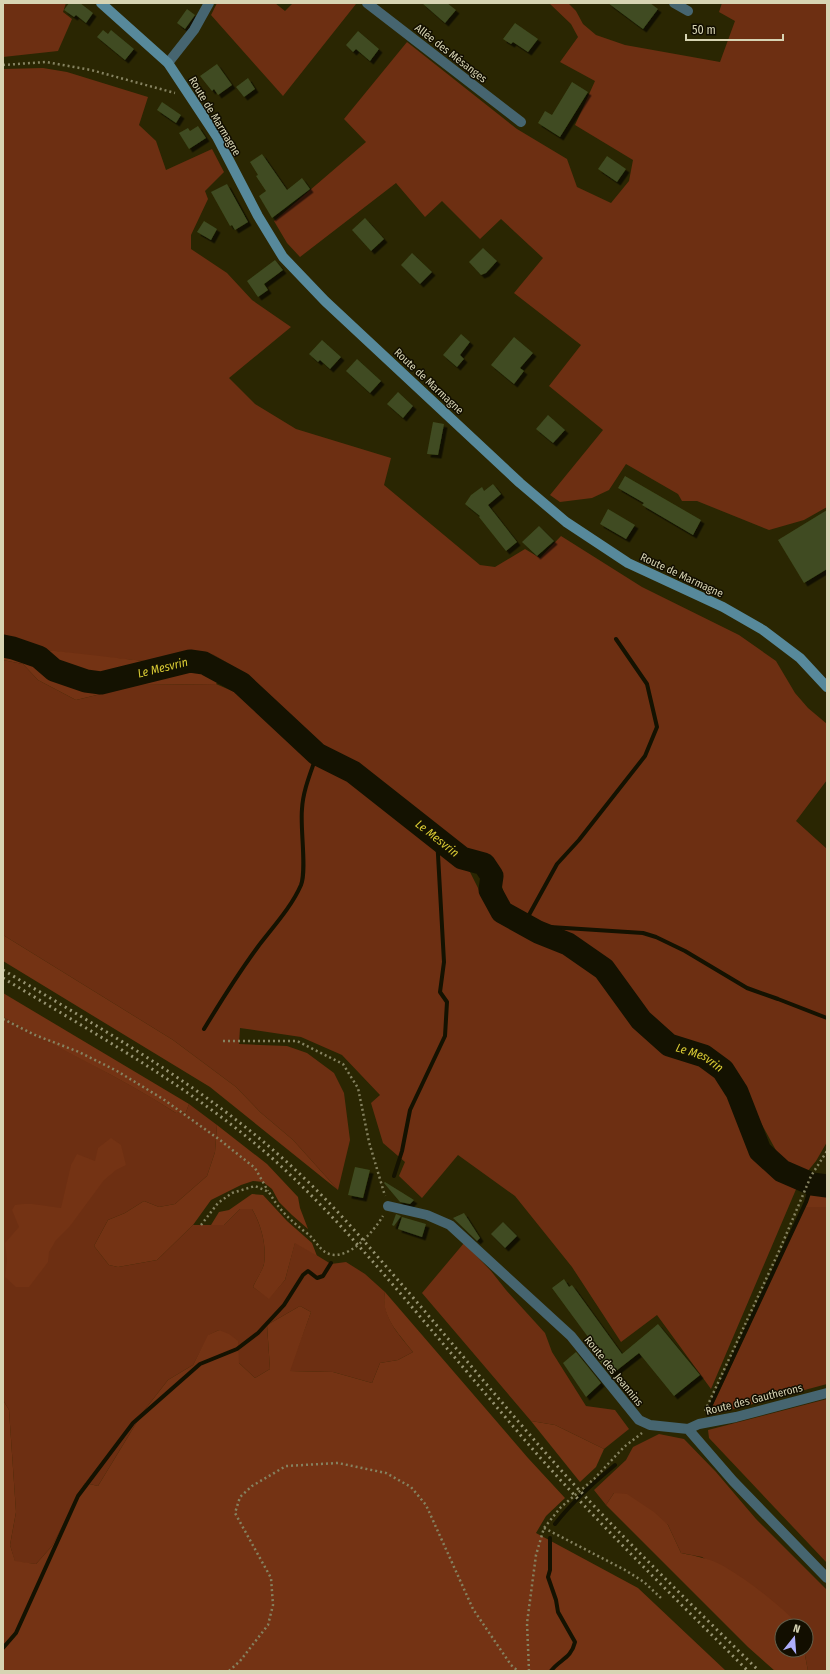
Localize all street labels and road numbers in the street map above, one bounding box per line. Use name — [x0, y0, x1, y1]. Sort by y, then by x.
street label: Allée des Mésanges — [412, 21, 490, 86]
street label: Route de Marmagne — [186, 74, 243, 158]
street label: Route de Marmagne — [391, 346, 466, 417]
street label: Route de Marmagne — [638, 551, 725, 600]
street label: Route des Jeannins — [581, 1334, 646, 1409]
street label: Route des Gautherons — [704, 1381, 804, 1418]

